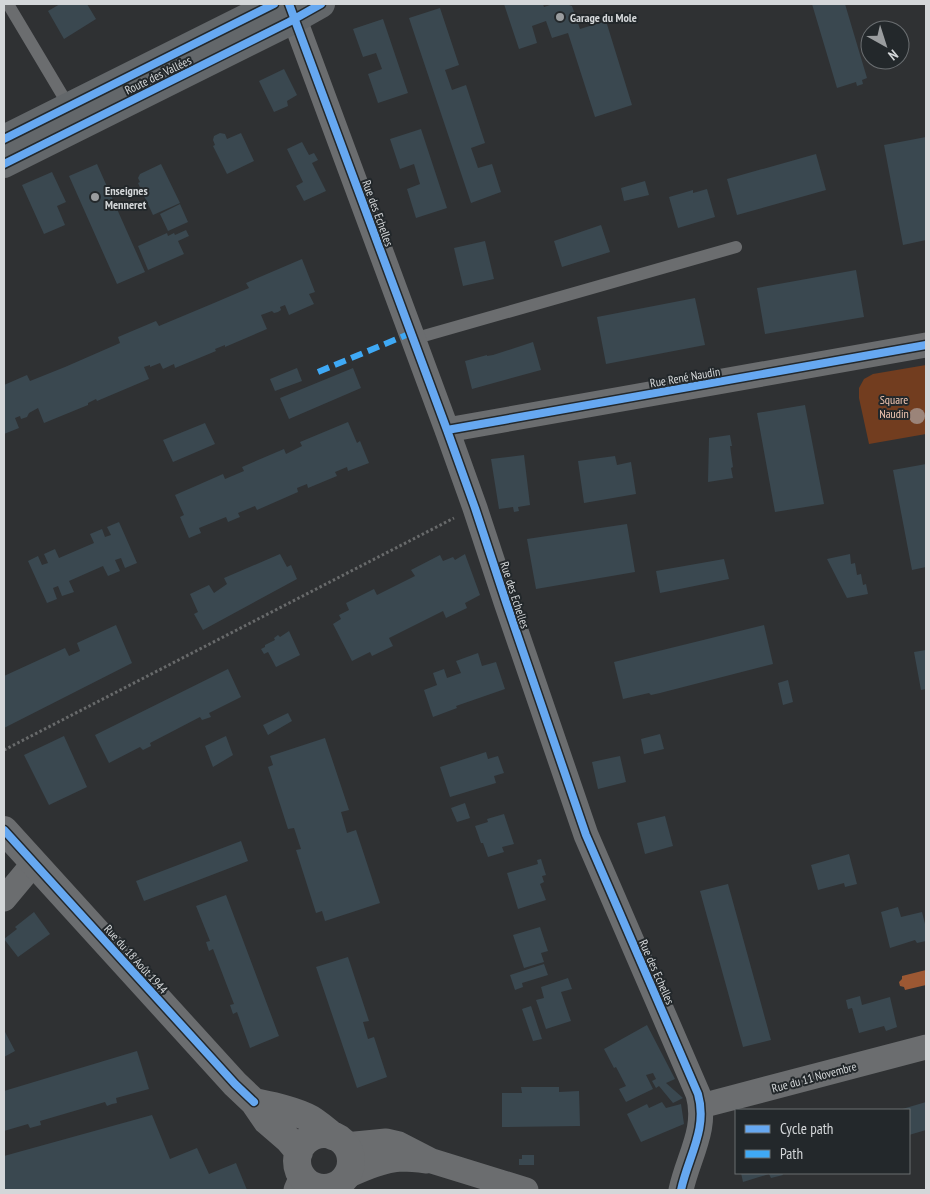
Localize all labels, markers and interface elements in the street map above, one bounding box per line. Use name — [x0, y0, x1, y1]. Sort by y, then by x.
place label: Garage du Mole — [570, 10, 637, 25]
marker: Garage du Mole — [554, 11, 566, 23]
north arrow — [860, 20, 910, 70]
text: N — [885, 46, 902, 64]
street label: Route des Vallées — [122, 52, 194, 98]
street label: Rue des Echelles — [359, 178, 397, 248]
place label: Enseignes Menneret — [105, 183, 148, 212]
marker: Enseignes Menneret — [89, 191, 101, 203]
street label: Rue René Naudin — [649, 363, 721, 391]
park label: Square Naudin — [879, 392, 909, 421]
street label: Rue des Echelles — [497, 560, 533, 630]
street label: Rue du 18 Août 1944 — [101, 921, 171, 997]
street label: Rue des Echelles — [636, 937, 678, 1007]
street label: Rue du 11 Novembre — [770, 1058, 858, 1096]
legend — [735, 1109, 910, 1174]
text: Cycle path — [780, 1119, 833, 1138]
text: Path — [780, 1144, 803, 1163]

